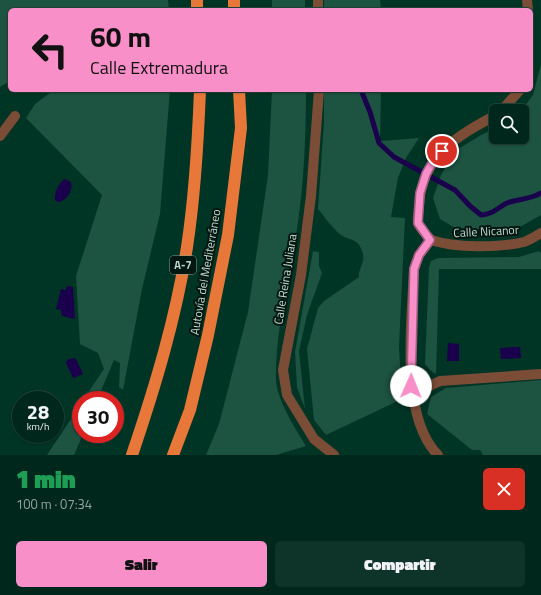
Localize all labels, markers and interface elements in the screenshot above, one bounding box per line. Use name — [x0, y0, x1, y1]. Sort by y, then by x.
text: 60 m — [90, 15, 151, 58]
icon: left — [24, 24, 76, 76]
text: Calle Extremadura — [90, 54, 228, 81]
map controls — [489, 104, 529, 144]
button: search — [489, 104, 529, 144]
pin — [425, 134, 459, 168]
icon: arrive — [431, 140, 453, 162]
street label: Autovía del Mediterráneo — [185, 208, 225, 336]
street label: Calle Nicanor — [453, 220, 519, 242]
street label: Calle Reina Juliana — [268, 232, 302, 326]
road number: A-7 — [170, 256, 196, 274]
position arrow — [390, 365, 432, 407]
speed limit sign: 30 — [72, 391, 124, 443]
text: 28 — [27, 396, 49, 427]
text: km/h — [27, 419, 49, 434]
text: 1 min — [16, 461, 76, 497]
button: close — [483, 468, 525, 510]
text: 100 m · 07:34 — [16, 494, 92, 514]
button: Salir — [16, 541, 267, 587]
button: Compartir — [275, 541, 525, 587]

